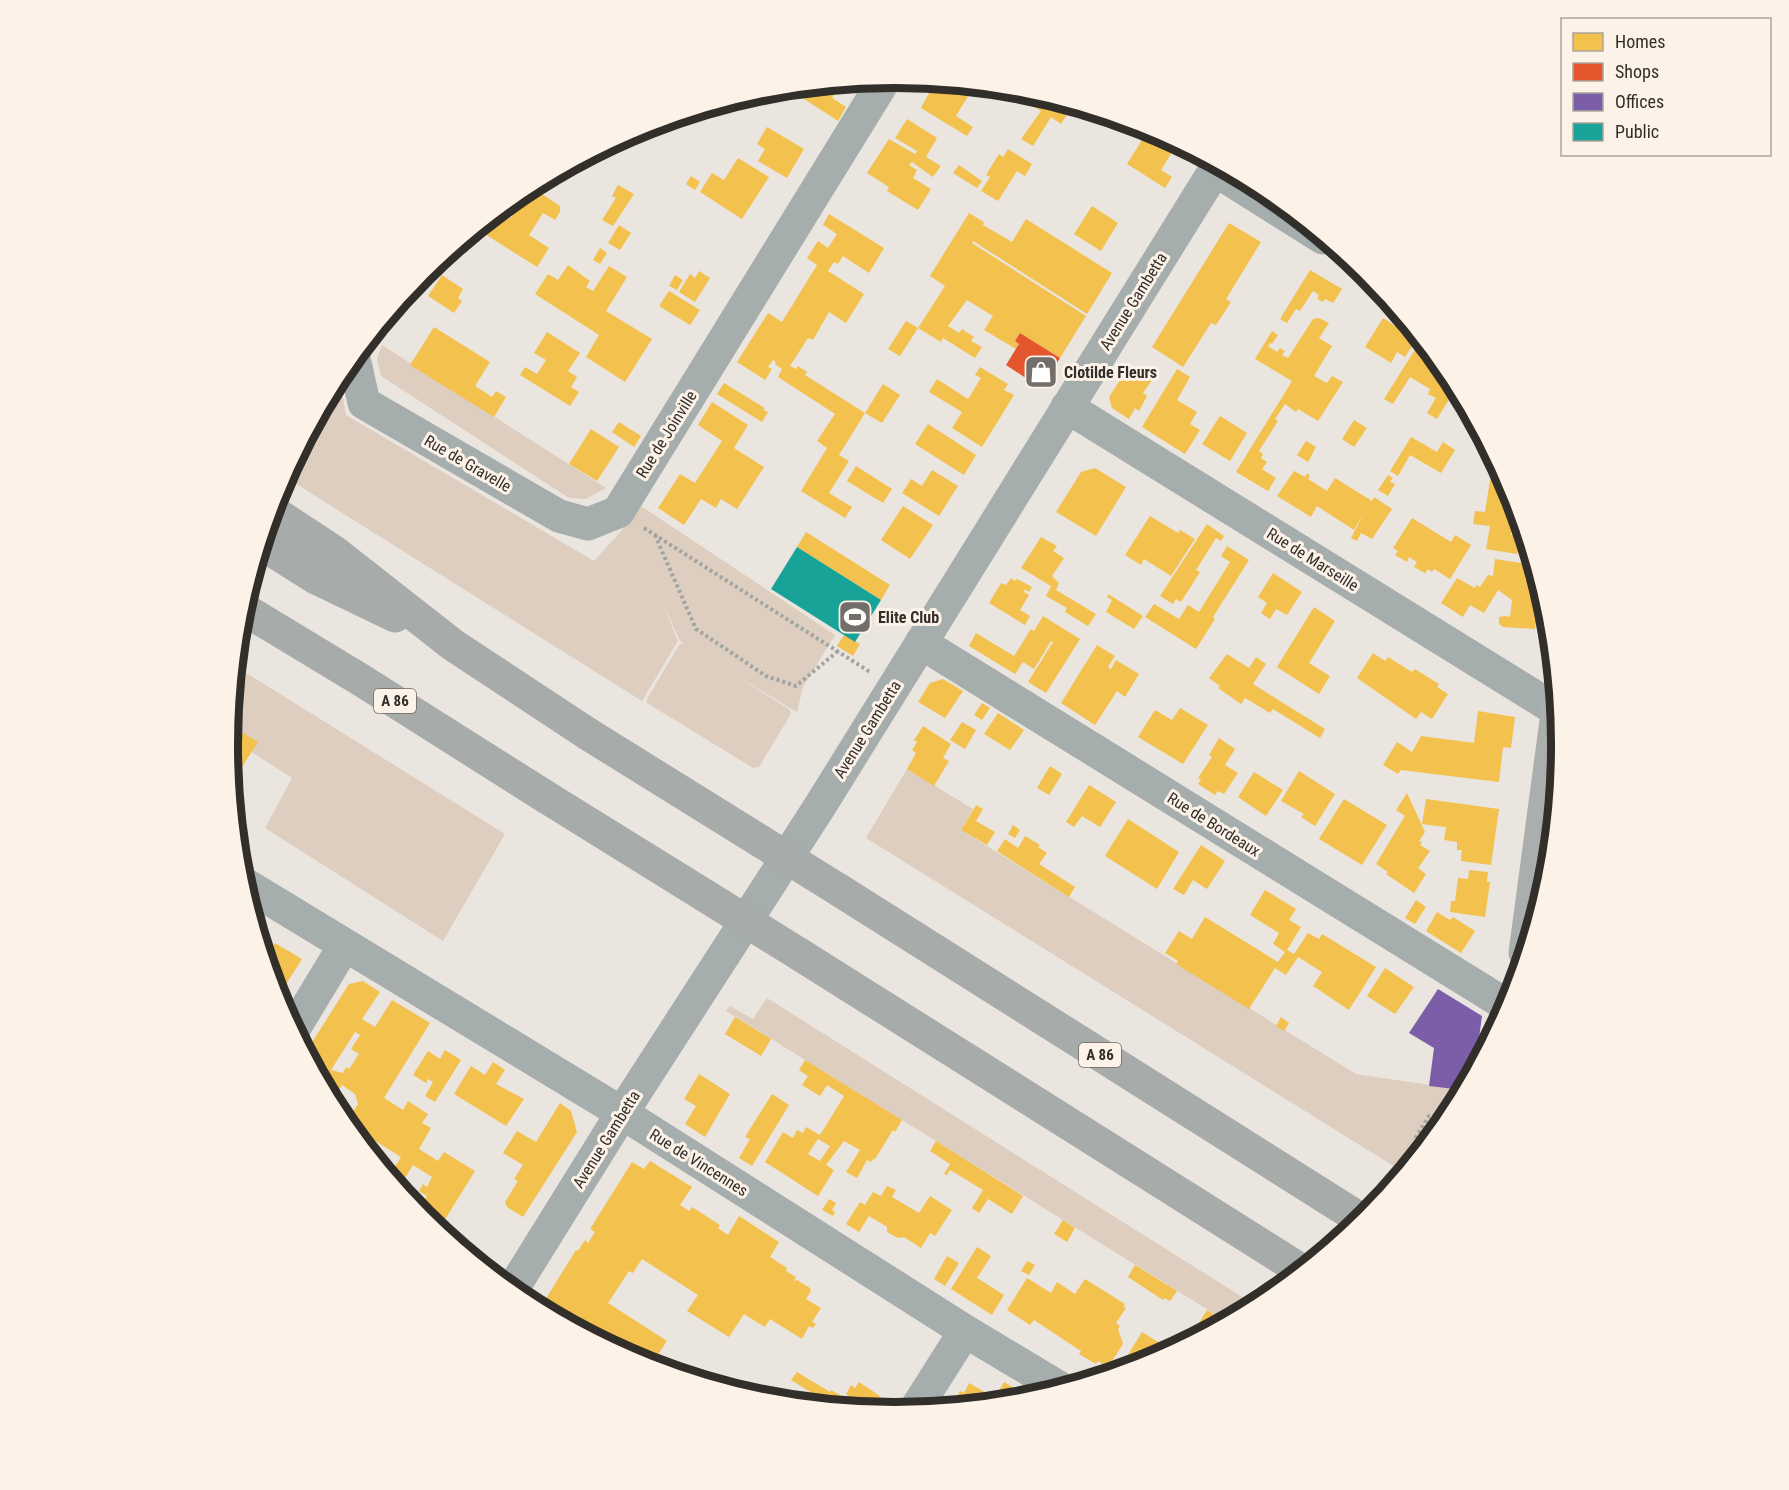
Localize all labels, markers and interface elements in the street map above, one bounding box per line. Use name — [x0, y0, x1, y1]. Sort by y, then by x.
legend — [1561, 18, 1771, 156]
text: Homes — [1615, 31, 1665, 52]
text: Shops — [1615, 61, 1659, 82]
text: Offices — [1615, 91, 1664, 112]
text: Public — [1615, 121, 1659, 142]
street label: Avenue Gambetta — [1096, 249, 1171, 354]
shop icon: Clotilde Fleurs — [1023, 354, 1059, 390]
place label: Clotilde Fleurs — [1064, 363, 1157, 382]
street label: Rue de Joinville — [632, 387, 701, 481]
street label: Rue de Gravelle — [421, 431, 515, 496]
street label: Rue de Marseille — [1263, 524, 1362, 595]
sports icon: Elite Club — [837, 599, 873, 635]
place label: Elite Club — [878, 608, 939, 627]
street label: Avenue Gambetta — [830, 677, 905, 782]
road number: A 86 — [374, 689, 416, 713]
street label: Rue de Bordeaux — [1164, 788, 1264, 861]
road number: A 86 — [1079, 1043, 1121, 1067]
street label: Avenue Gambetta — [569, 1087, 644, 1192]
street label: Rue de Vincennes — [646, 1125, 751, 1200]

